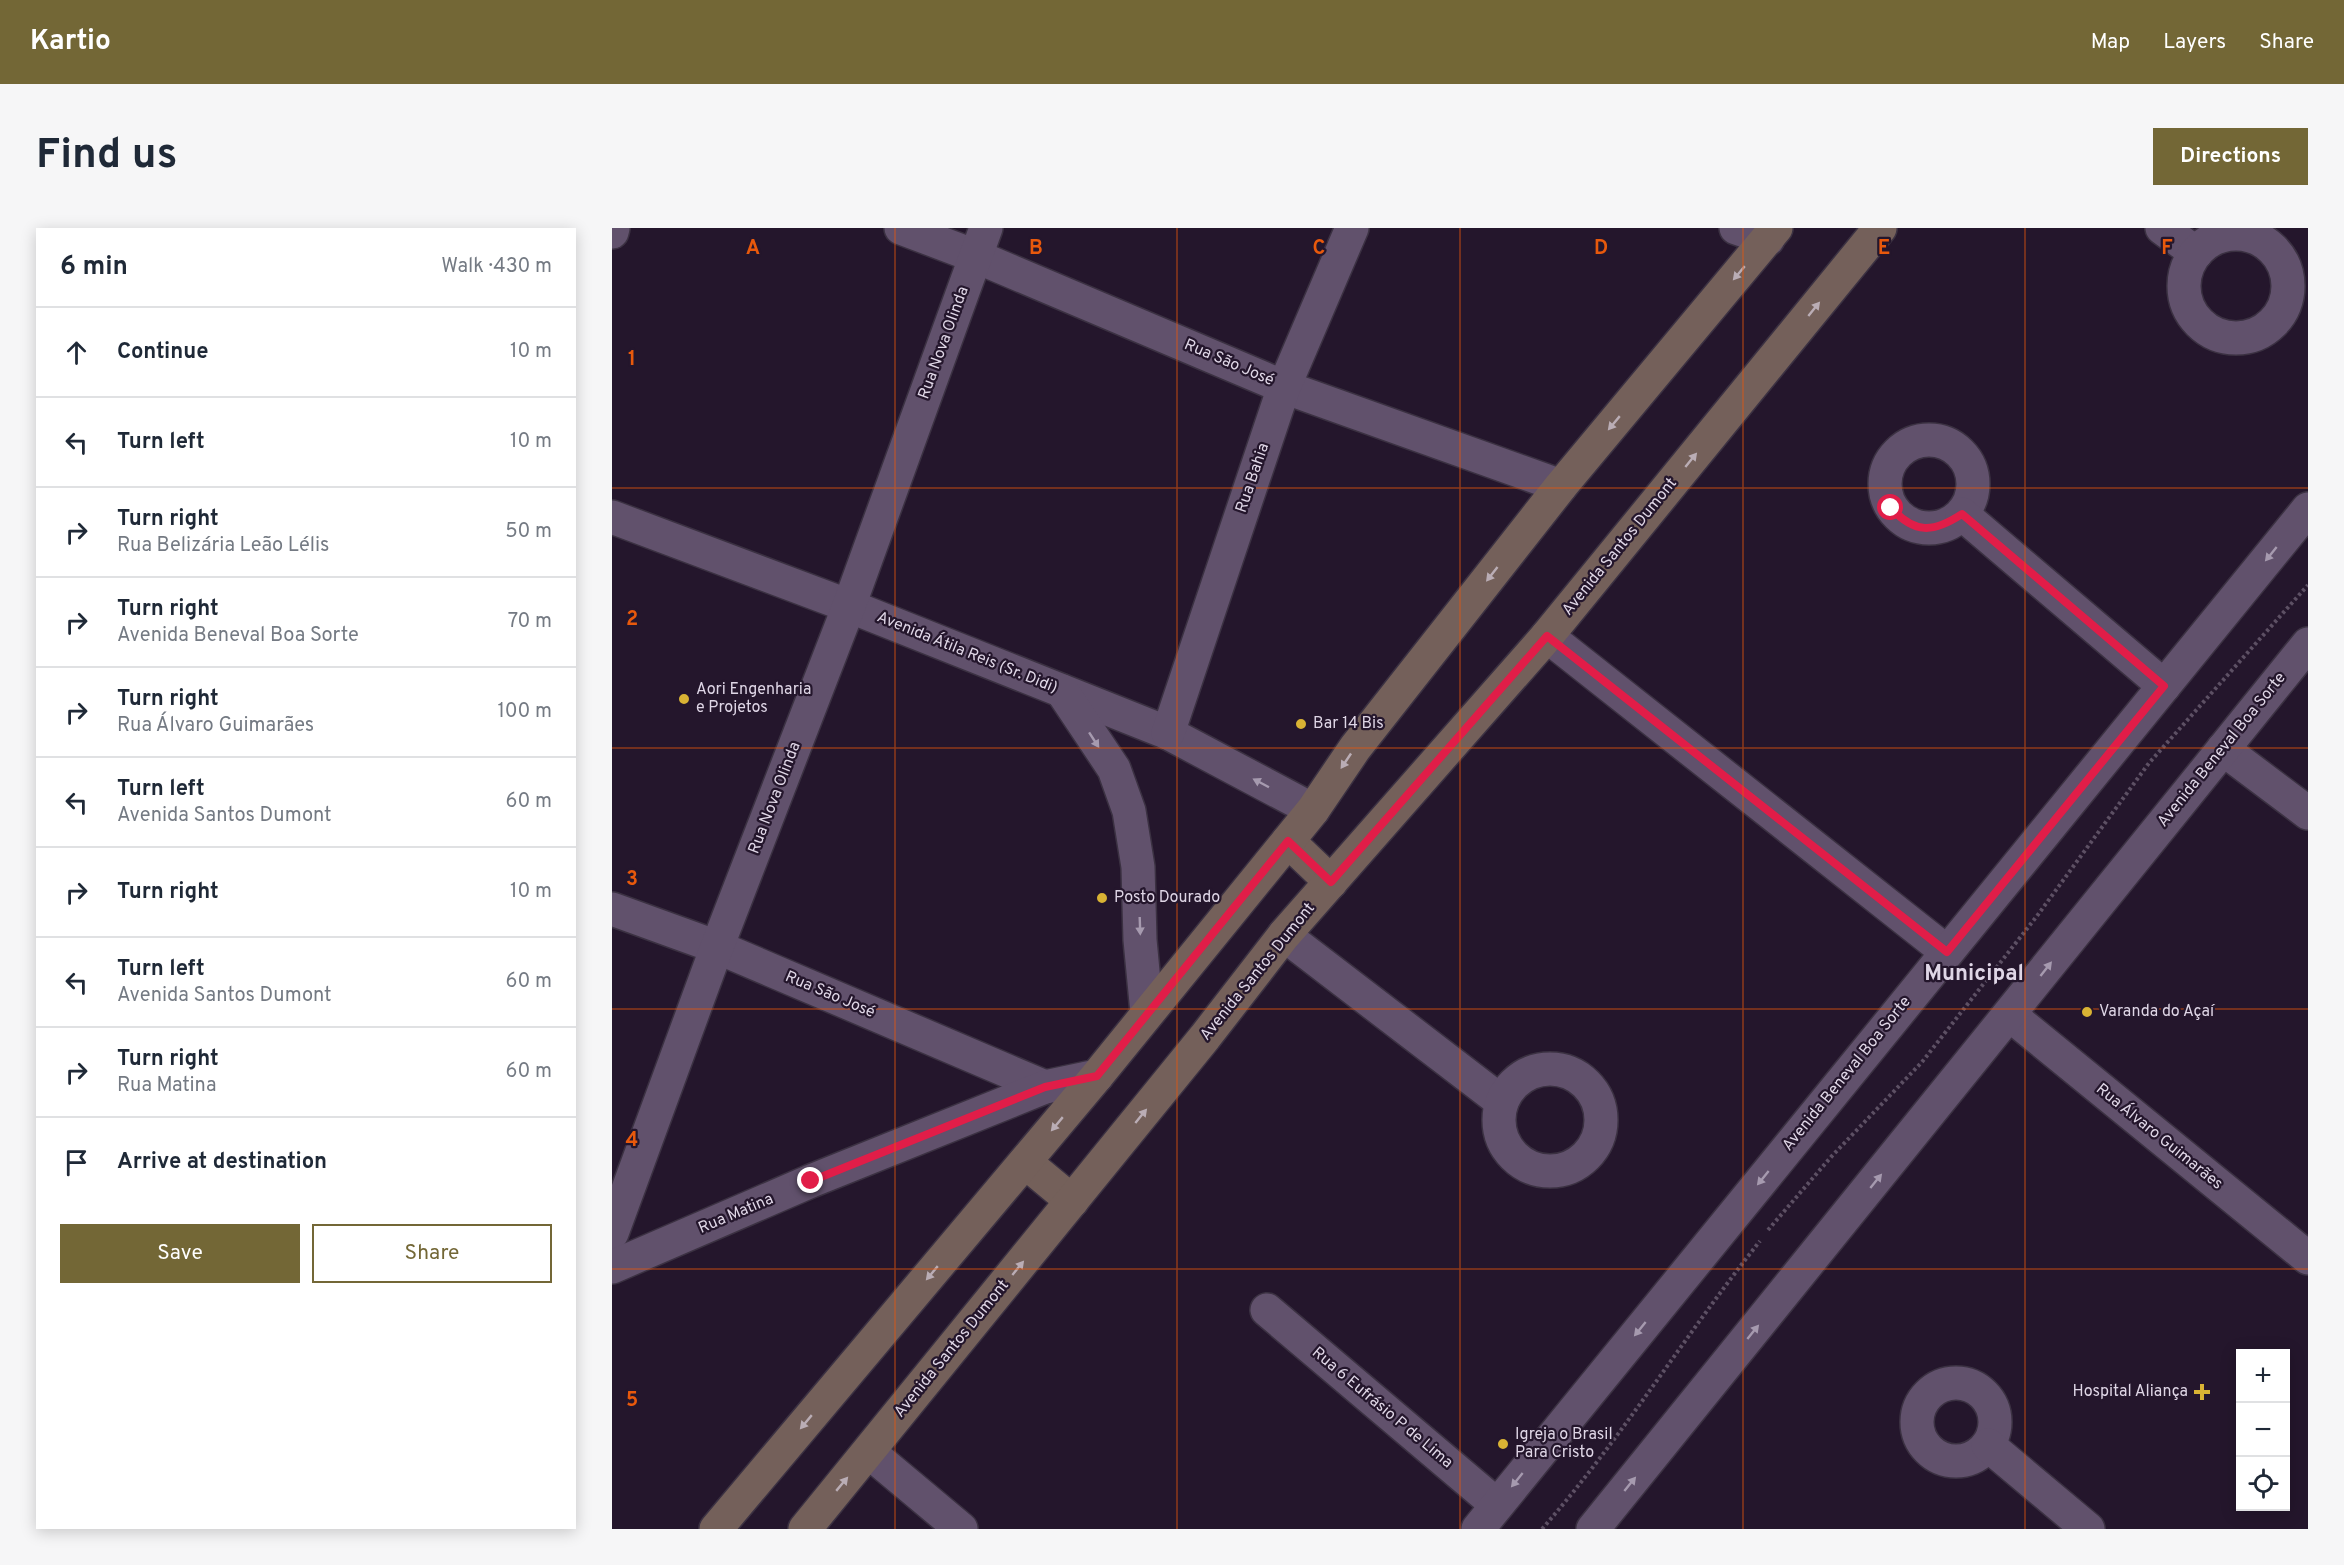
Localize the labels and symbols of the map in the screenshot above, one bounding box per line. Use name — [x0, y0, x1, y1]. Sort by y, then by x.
text: A — [746, 236, 760, 262]
text: B — [1029, 236, 1043, 262]
text: C — [1313, 236, 1325, 262]
text: D — [1594, 236, 1608, 262]
text: E — [1878, 236, 1890, 262]
text: F — [2161, 236, 2173, 262]
one-way arrow — [1733, 265, 1746, 280]
street label: Rua Nova Olinda — [914, 284, 974, 402]
one-way arrow — [1808, 301, 1821, 317]
street label: Rua São José — [1181, 335, 1277, 391]
text: 1 — [628, 347, 636, 373]
one-way arrow — [1608, 415, 1621, 430]
street label: Rua Bahia — [1232, 441, 1274, 515]
one-way arrow — [1684, 453, 1697, 468]
street label: Avenida Santos Dumont — [1558, 474, 1682, 620]
route start — [1877, 494, 1903, 520]
one-way arrow — [2265, 547, 2278, 562]
one-way arrow — [1486, 567, 1498, 582]
street label: Avenida Átila Reis (Sr. Didi) — [874, 606, 1061, 698]
text: 2 — [626, 607, 638, 633]
street label: Avenida Beneval Boa Sorte — [2153, 669, 2291, 831]
place label: Aori Engenharia e Projetos — [696, 680, 811, 718]
marker: Aori Engenharia e Projetos — [677, 692, 691, 706]
place label: Bar 14 Bis — [1313, 714, 1384, 734]
marker: Bar 14 Bis — [1294, 717, 1308, 731]
one-way arrow — [1089, 731, 1100, 748]
street label: Rua Nova Olinda — [744, 739, 806, 857]
one-way arrow — [1340, 753, 1352, 769]
one-way arrow — [1252, 778, 1269, 788]
text: 3 — [626, 867, 638, 893]
place label: Posto Dourado — [1114, 888, 1220, 908]
marker: Posto Dourado — [1095, 891, 1109, 905]
street label: Avenida Santos Dumont — [1196, 899, 1320, 1045]
one-way arrow — [1135, 916, 1144, 935]
district label: Municipal — [1924, 961, 2024, 988]
one-way arrow — [2040, 961, 2053, 977]
street label: Rua São José — [782, 967, 878, 1023]
street label: Avenida Beneval Boa Sorte — [1778, 993, 1916, 1155]
place label: Varanda do Açaí — [2099, 1002, 2216, 1022]
marker: Varanda do Açaí — [2080, 1005, 2094, 1019]
street label: Rua Álvaro Guimarães — [2091, 1078, 2228, 1194]
one-way arrow — [1134, 1109, 1147, 1124]
one-way arrow — [1051, 1116, 1064, 1131]
text: 4 — [626, 1128, 638, 1154]
route end — [797, 1167, 823, 1193]
one-way arrow — [1757, 1170, 1770, 1185]
one-way arrow — [1869, 1173, 1882, 1189]
street label: Rua Matina — [695, 1189, 777, 1239]
one-way arrow — [1012, 1260, 1024, 1275]
one-way arrow — [925, 1265, 938, 1281]
street label: Avenida Santos Dumont — [890, 1276, 1014, 1422]
one-way arrow — [1633, 1321, 1646, 1337]
one-way arrow — [1746, 1325, 1759, 1340]
street label: Rua 6 Eufrásio P de Lima — [1307, 1343, 1457, 1473]
place label: Hospital Aliança — [2073, 1382, 2188, 1402]
marker: Hospital Aliança — [2193, 1383, 2211, 1401]
text: 5 — [626, 1388, 638, 1414]
one-way arrow — [800, 1414, 813, 1429]
place label: Igreja o Brasil Para Cristo — [1515, 1425, 1613, 1463]
marker: Igreja o Brasil Para Cristo — [1496, 1437, 1510, 1451]
one-way arrow — [1511, 1472, 1524, 1487]
one-way arrow — [1623, 1476, 1636, 1491]
one-way arrow — [835, 1477, 848, 1492]

